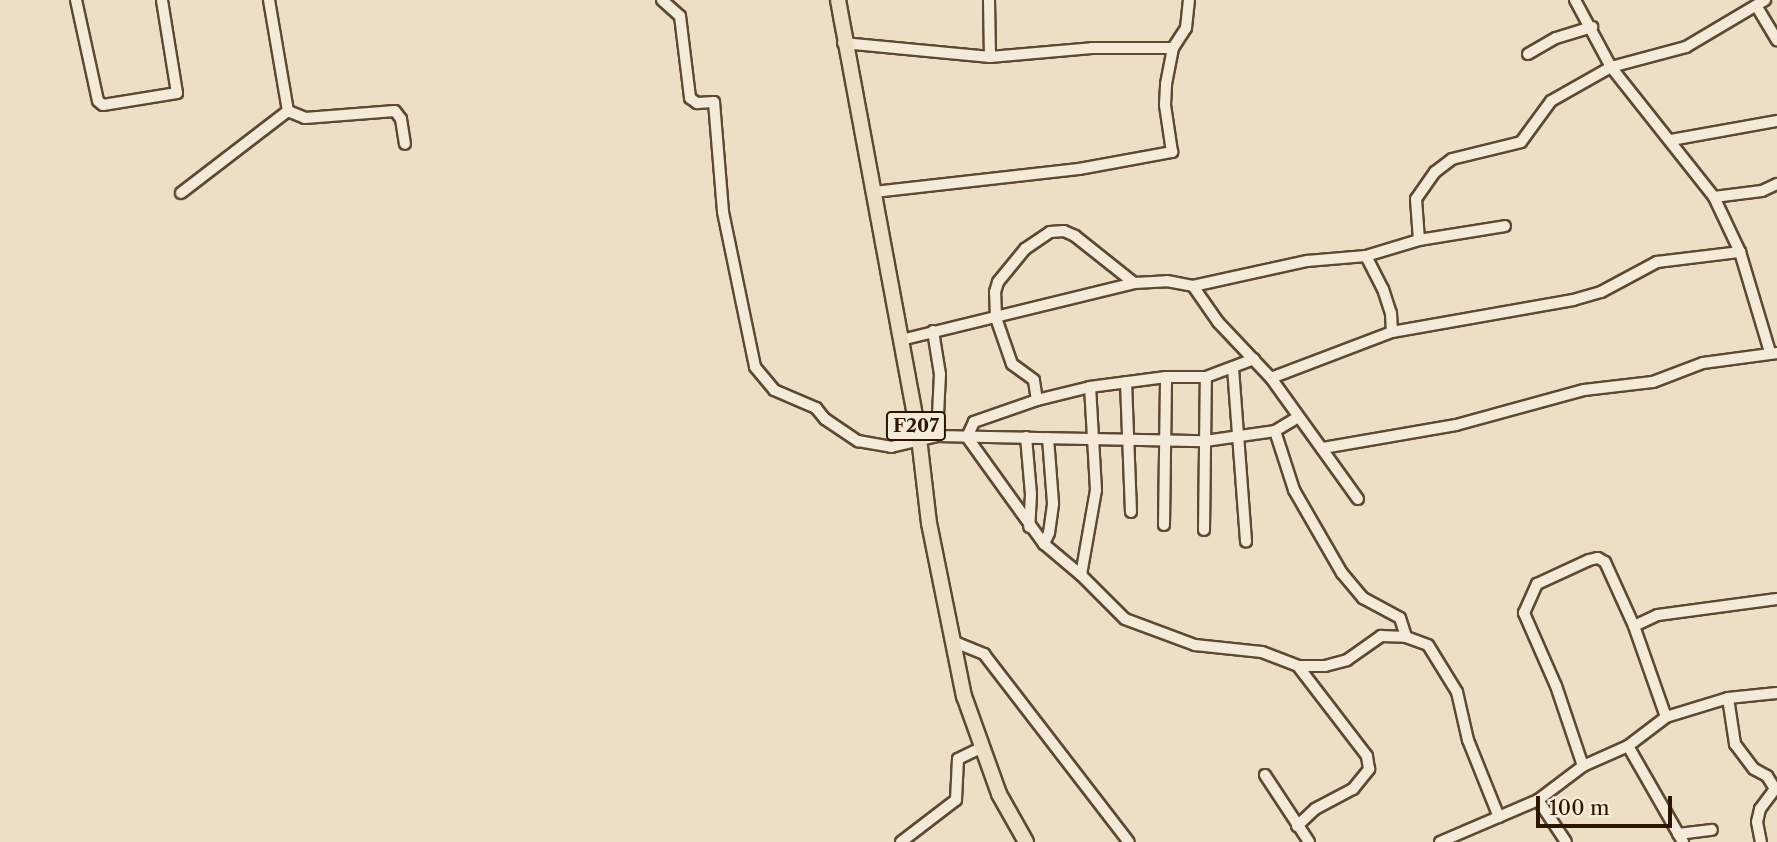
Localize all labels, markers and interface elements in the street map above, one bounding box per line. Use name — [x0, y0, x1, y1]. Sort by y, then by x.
road number: F207 — [884, 410, 948, 442]
scale bar — [1539, 782, 1676, 826]
text: 100 m — [1549, 795, 1610, 820]

